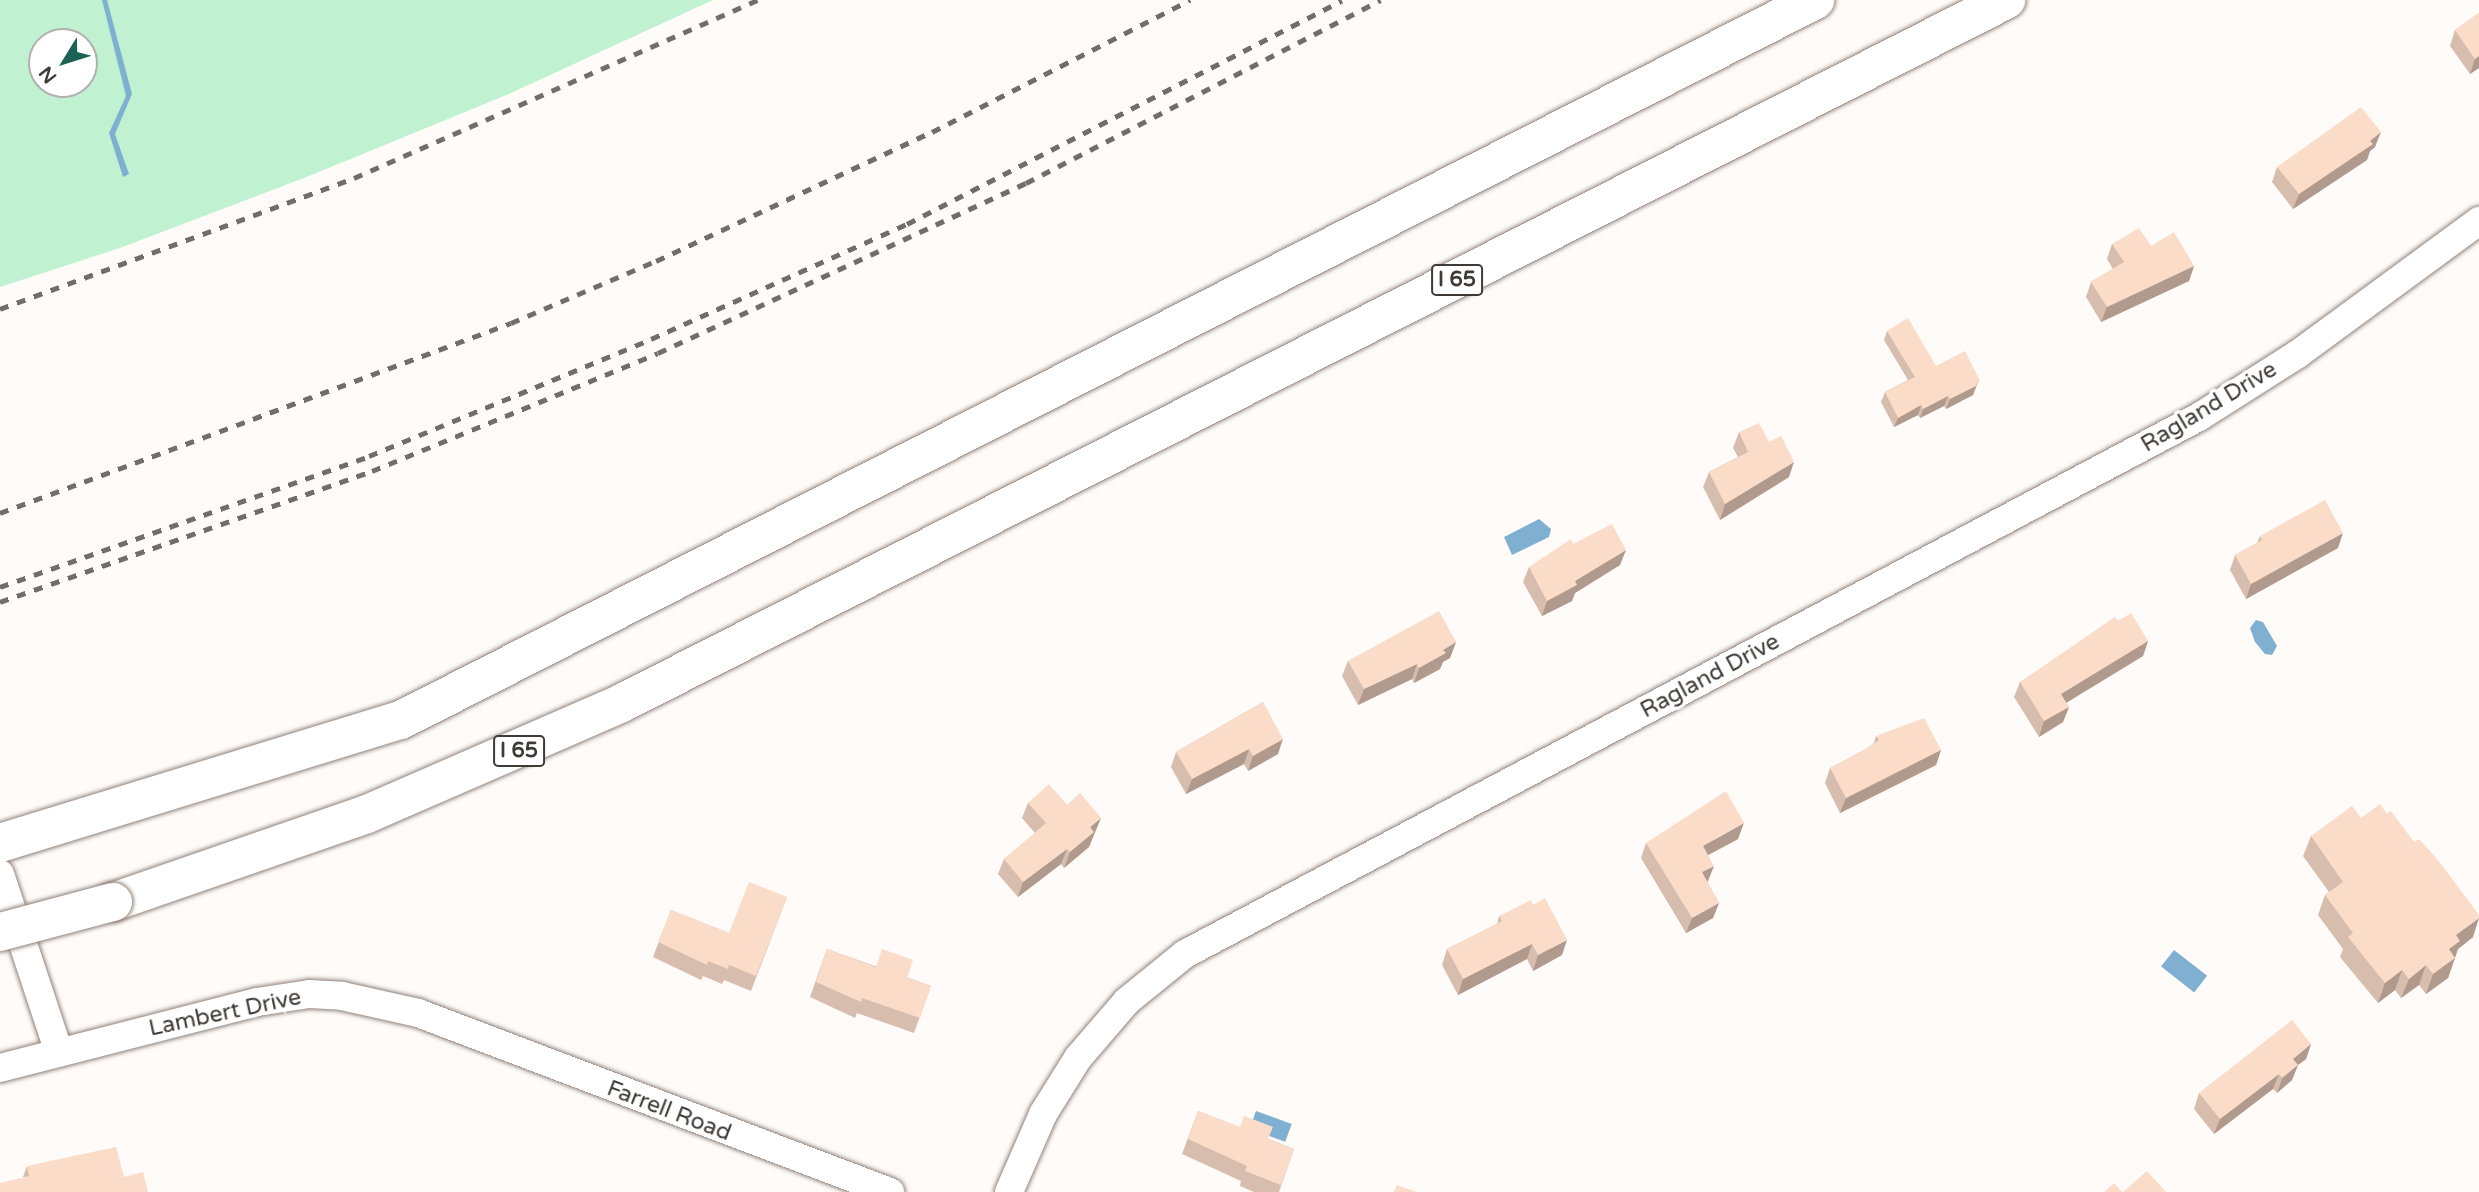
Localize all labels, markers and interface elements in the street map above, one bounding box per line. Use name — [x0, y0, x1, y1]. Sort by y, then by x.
north arrow — [28, 28, 98, 98]
text: N — [35, 62, 61, 87]
road number: I 65 — [1431, 262, 1483, 298]
street label: Ragland Drive — [2136, 356, 2282, 458]
street label: Ragland Drive — [1636, 628, 1784, 724]
road number: I 65 — [493, 734, 545, 768]
street label: Lambert Drive — [146, 983, 304, 1043]
street label: Farrell Road — [603, 1075, 735, 1147]

